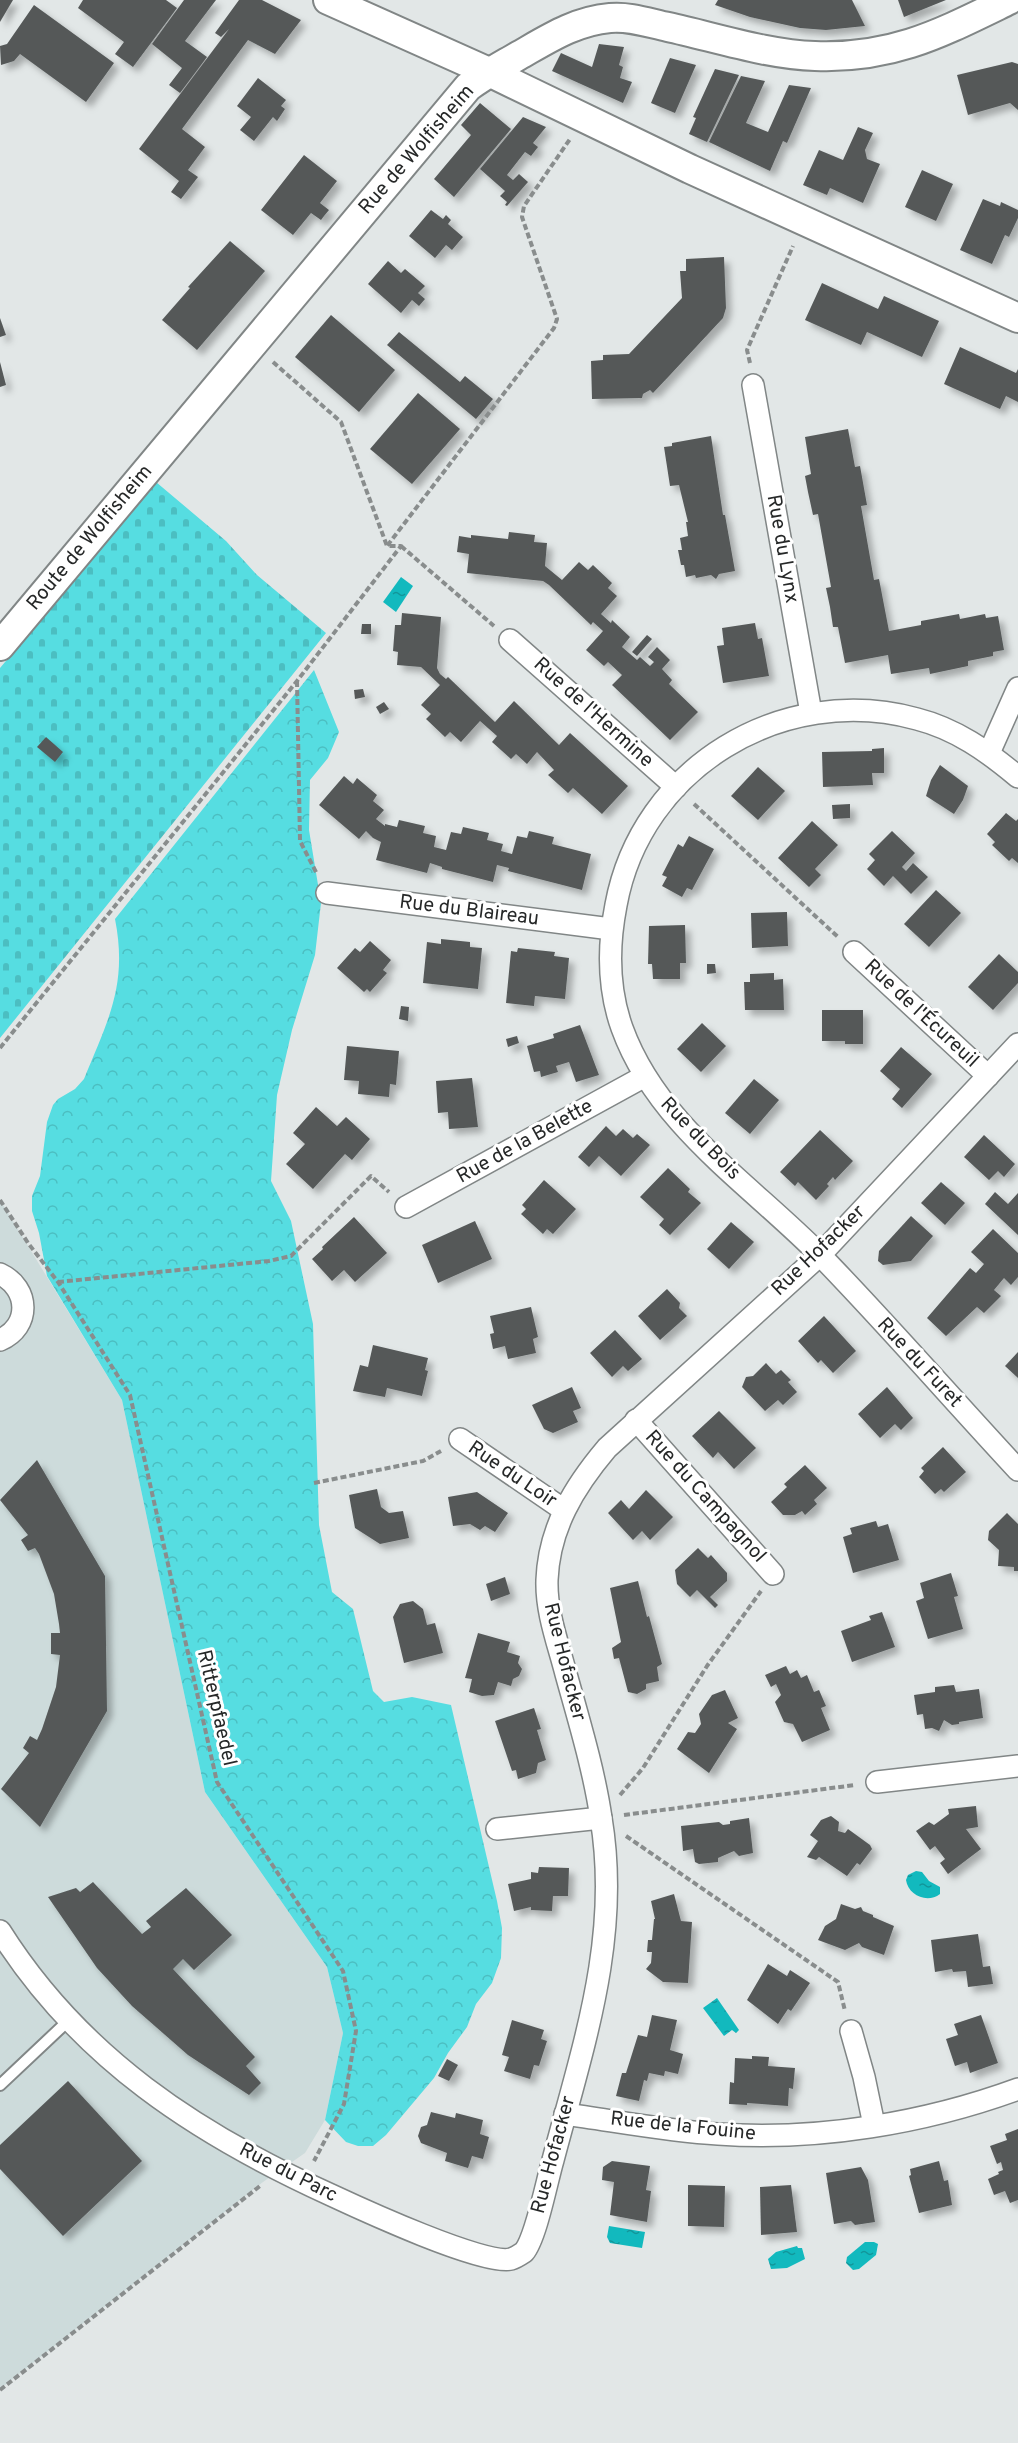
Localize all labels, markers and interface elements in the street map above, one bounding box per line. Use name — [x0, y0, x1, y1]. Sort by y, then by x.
street label: Rue de Wolfisheim — [353, 80, 481, 220]
street label: Route de Wolfisheim — [21, 460, 159, 616]
street label: Rue du Lynx — [760, 493, 804, 605]
street label: Rue de l'Hermine — [527, 652, 659, 774]
street label: Rue du Blaireau — [398, 890, 540, 932]
street label: Rue de l'Écureuil — [858, 953, 985, 1074]
street label: Rue du Bois — [654, 1092, 746, 1186]
street label: Rue de la Belette — [452, 1094, 598, 1190]
street label: Rue Hofacker — [767, 1200, 872, 1302]
street label: Rue du Furet — [871, 1312, 967, 1414]
street label: Rue du Campagnol — [639, 1425, 771, 1569]
street label: Rue du Loir — [462, 1436, 562, 1514]
street label: Rue Hofacker — [537, 1600, 591, 1724]
street label: Ritterpfaedel — [190, 1647, 242, 1769]
street label: Rue Hofacker — [526, 2093, 582, 2217]
street label: Rue de la Fouine — [609, 2106, 757, 2148]
street label: Rue du Parc — [234, 2137, 342, 2209]

